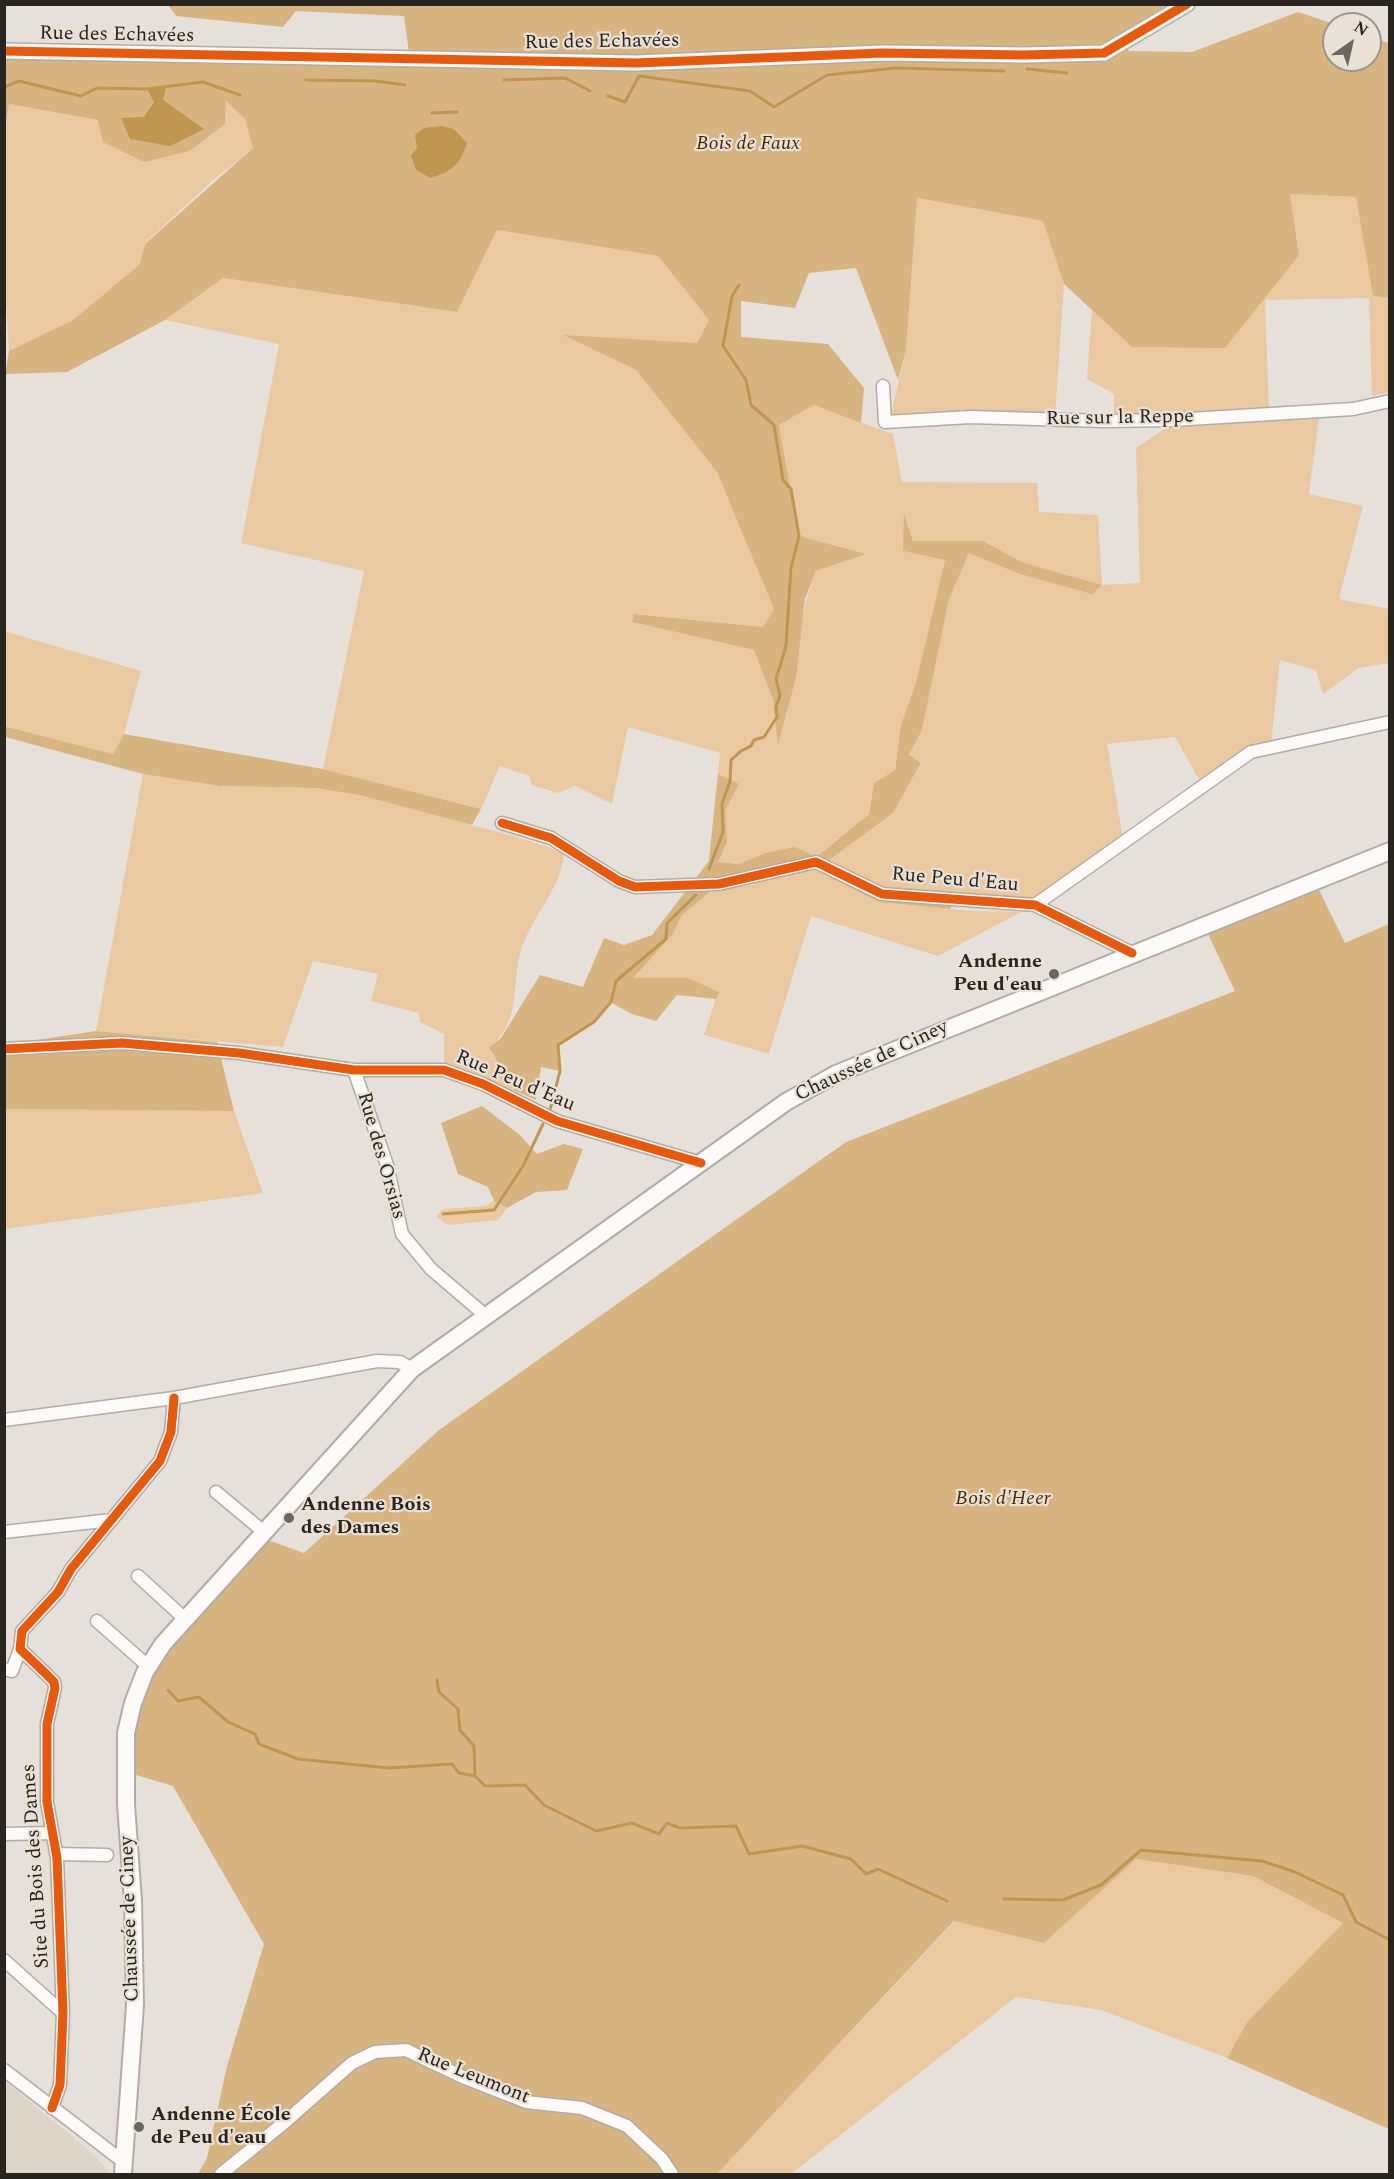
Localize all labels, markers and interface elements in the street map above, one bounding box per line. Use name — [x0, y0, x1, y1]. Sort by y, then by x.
north arrow — [1322, 12, 1382, 72]
text: N — [1349, 15, 1373, 42]
street label: Rue des Echavées — [39, 23, 195, 49]
street label: Rue des Echavées — [524, 30, 680, 56]
park label: Bois de Faux — [696, 133, 800, 157]
street label: Rue sur la Reppe — [1046, 406, 1194, 432]
street label: Rue Peu d'Eau — [890, 863, 1020, 899]
place label: Andenne Peu d'eau — [953, 951, 1042, 998]
marker: Andenne Peu d'eau — [1047, 967, 1061, 981]
street label: Chaussée de Ciney — [792, 1016, 952, 1108]
street label: Rue Peu d'Eau — [452, 1046, 578, 1118]
street label: Rue des Orsias — [350, 1090, 410, 1222]
park label: Bois d'Heer — [955, 1488, 1051, 1512]
place label: Andenne Bois des Dames — [301, 1494, 431, 1541]
marker: Andenne Bois des Dames — [282, 1511, 296, 1525]
street label: Site du Bois des Dames — [18, 1763, 56, 1969]
street label: Chaussée de Ciney — [116, 1836, 146, 2002]
street label: Rue Leumont — [413, 2044, 533, 2110]
place label: Andenne École de Peu d'eau — [151, 2104, 291, 2151]
marker: Andenne École de Peu d'eau — [132, 2120, 146, 2134]

